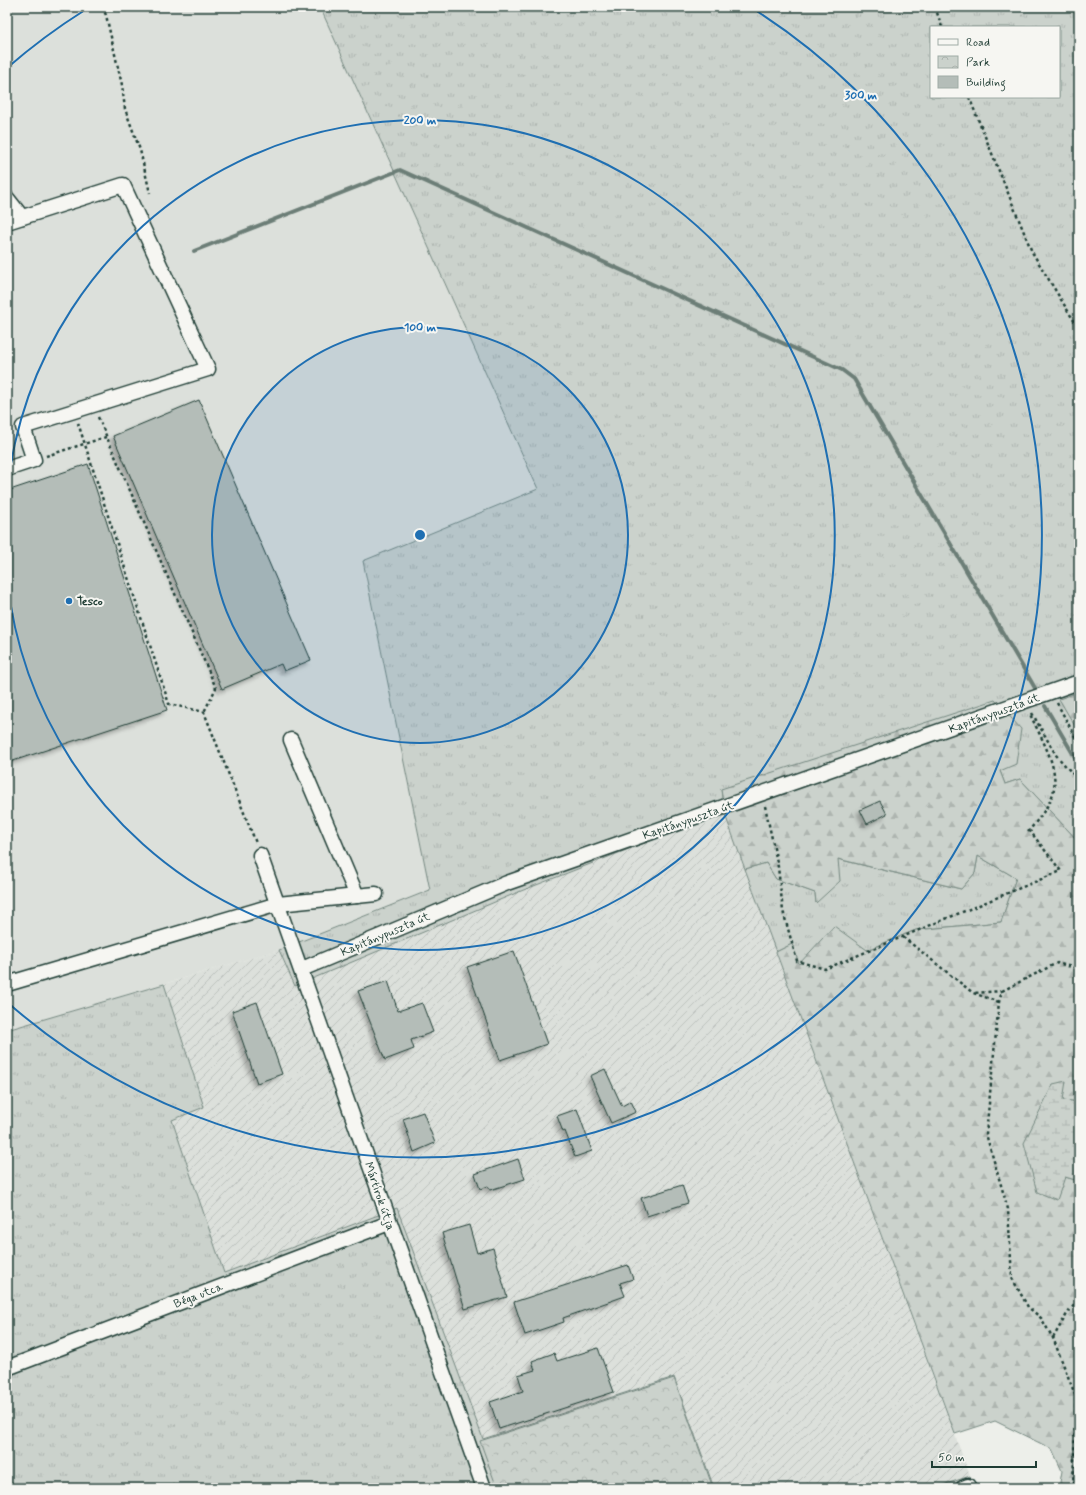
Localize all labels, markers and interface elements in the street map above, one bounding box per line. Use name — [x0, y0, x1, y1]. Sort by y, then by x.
legend — [930, 26, 1060, 98]
text: Road — [966, 35, 990, 51]
text: Park — [966, 55, 990, 71]
text: Building — [966, 75, 1006, 92]
text: 300 m — [845, 88, 878, 104]
text: 200 m — [404, 113, 437, 129]
text: 100 m — [404, 320, 437, 336]
centre of rings — [413, 528, 427, 542]
place label: Tesco — [77, 594, 103, 610]
marker: Tesco — [64, 596, 74, 606]
street label: Kapitánypuszta út — [947, 690, 1042, 738]
street label: Kapitánypuszta út — [641, 798, 736, 844]
street label: Kapitánypuszta út — [338, 909, 432, 961]
street label: Mártírok útja — [360, 1160, 398, 1233]
street label: Béga utca — [171, 1279, 226, 1313]
scale bar — [932, 1443, 1036, 1469]
text: 50 m — [938, 1450, 965, 1466]

